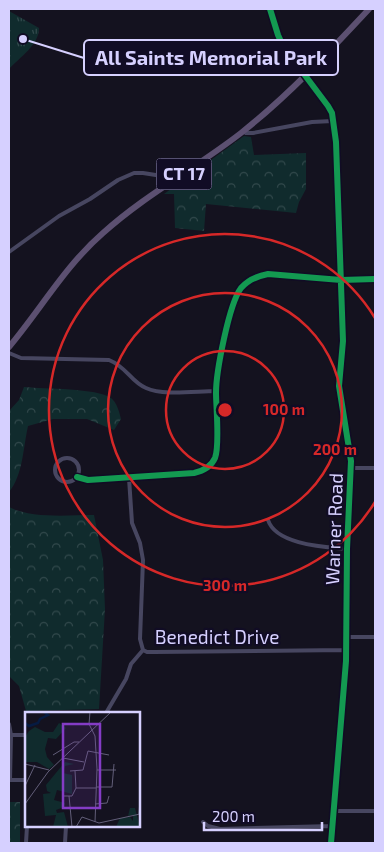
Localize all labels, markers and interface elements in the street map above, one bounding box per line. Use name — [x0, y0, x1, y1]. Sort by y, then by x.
callout: All Saints Memorial Park — [84, 40, 338, 75]
text: All Saints Memorial Park — [95, 45, 328, 69]
road number: CT 17 — [156, 158, 212, 190]
text: 100 m — [263, 400, 305, 418]
centre of rings — [216, 401, 234, 419]
text: 200 m — [313, 440, 357, 458]
street label: Warner Road — [320, 472, 347, 585]
text: 300 m — [203, 576, 247, 594]
street label: Benedict Drive — [155, 625, 279, 648]
inset map — [25, 712, 140, 827]
scale bar — [204, 800, 322, 832]
text: 200 m — [212, 807, 255, 825]

